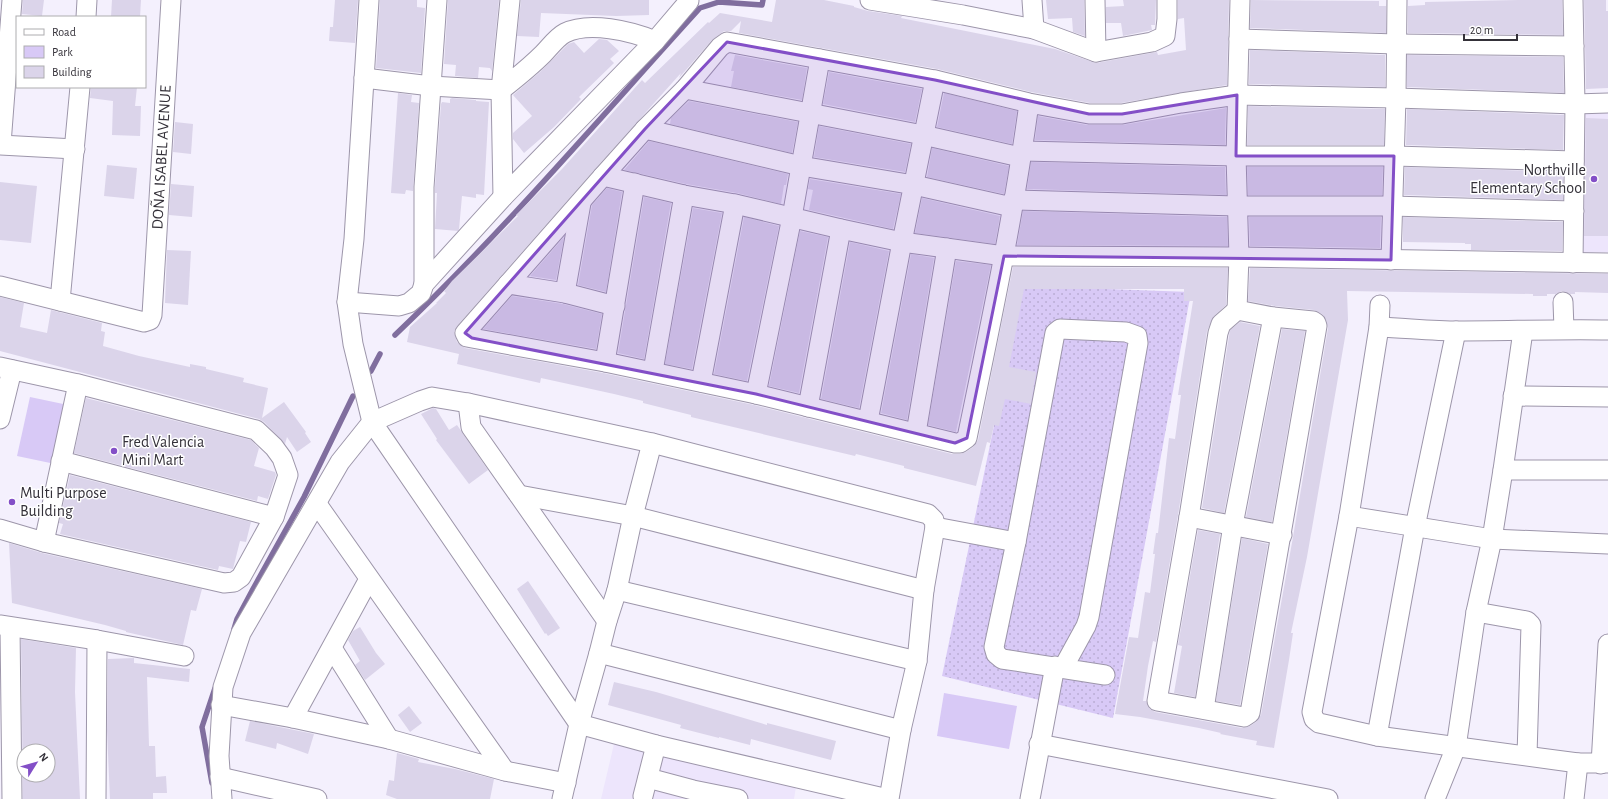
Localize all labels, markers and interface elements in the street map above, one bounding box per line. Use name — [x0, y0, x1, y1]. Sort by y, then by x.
legend — [16, 16, 146, 88]
scale bar — [1464, 16, 1517, 42]
text: 20 m — [1470, 24, 1493, 36]
text: Road — [52, 26, 76, 38]
text: Park — [52, 46, 73, 58]
text: Building — [52, 66, 92, 78]
street label: DOÑA ISABEL AVENUE — [148, 85, 174, 230]
place label: Northville Elementary School — [1470, 162, 1586, 197]
marker: Northville Elementary School — [1589, 174, 1599, 184]
place label: Fred Valencia Mini Mart — [122, 434, 204, 468]
marker: Fred Valencia Mini Mart — [109, 446, 119, 456]
place label: Multi Purpose Building — [20, 485, 107, 519]
marker: Multi Purpose Building — [7, 497, 17, 507]
north arrow — [16, 743, 56, 783]
text: N — [37, 751, 50, 764]

